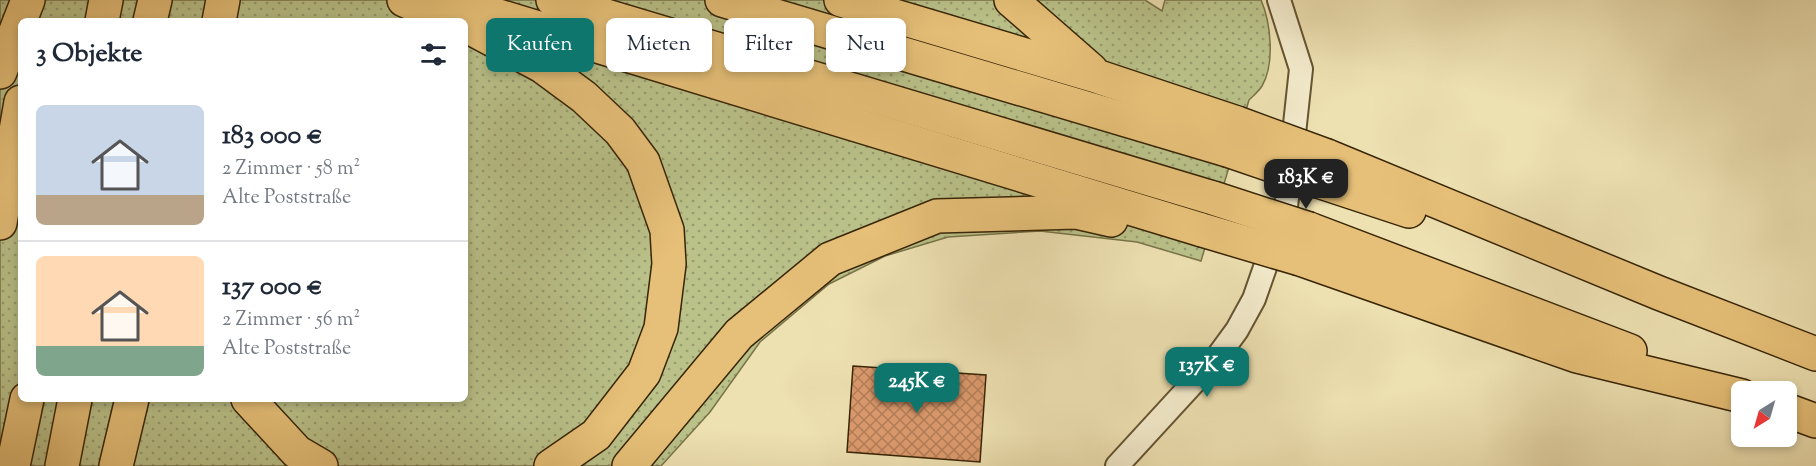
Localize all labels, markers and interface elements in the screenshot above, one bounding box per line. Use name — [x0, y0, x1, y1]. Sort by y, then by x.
chip: Kaufen — [486, 18, 594, 72]
chip: Mieten — [606, 18, 712, 72]
chip: Filter — [724, 18, 814, 72]
chip: Neu — [826, 18, 906, 72]
text: 3 Objekte — [36, 36, 142, 73]
icon: filters — [417, 38, 450, 71]
text: 183 000 € — [222, 118, 323, 155]
icon: home — [84, 129, 156, 201]
text: 2 Zimmer · 58 m² — [222, 155, 360, 184]
pin: 183K € — [1257, 159, 1355, 210]
text: 183K € — [1278, 164, 1334, 193]
text: Alte Poststraße — [222, 184, 351, 213]
text: 137 000 € — [222, 269, 323, 306]
icon: home — [84, 280, 156, 352]
text: 2 Zimmer · 56 m² — [222, 306, 360, 335]
text: Alte Poststraße — [222, 335, 351, 364]
pin: 137K € — [1158, 347, 1256, 398]
text: 137K € — [1179, 352, 1235, 381]
pin: 245K € — [868, 363, 966, 414]
text: 245K € — [888, 368, 946, 397]
north arrow — [1731, 381, 1797, 447]
map controls — [1731, 381, 1797, 447]

